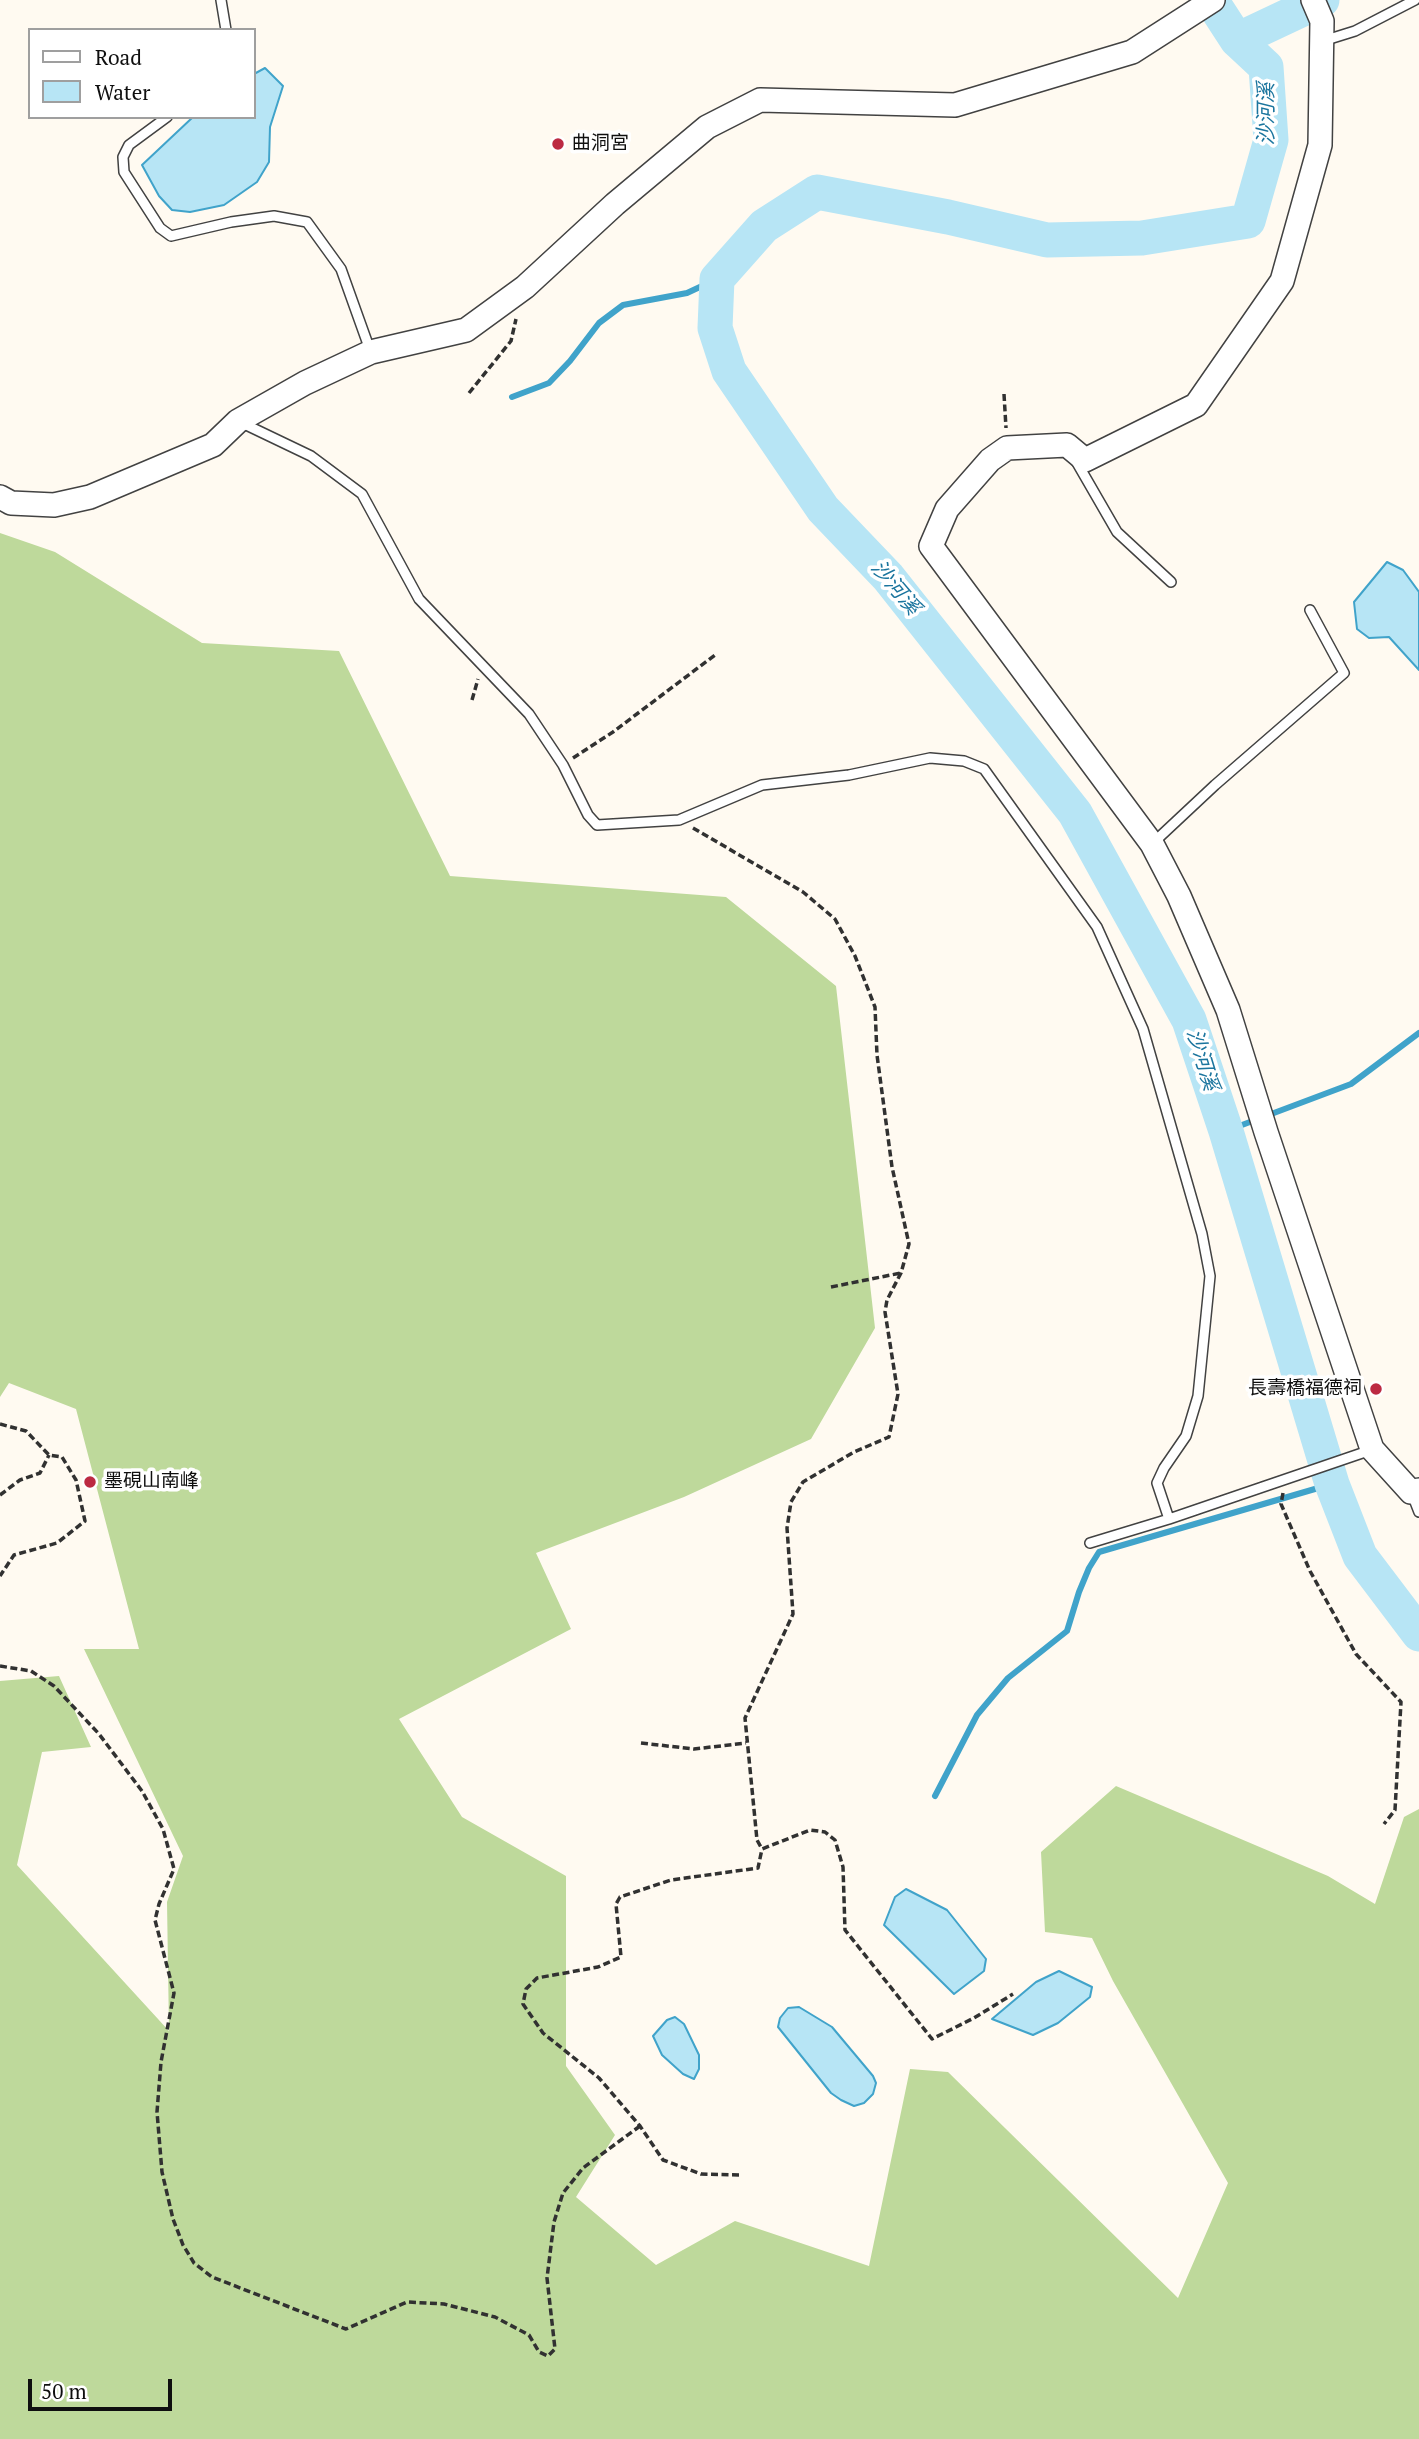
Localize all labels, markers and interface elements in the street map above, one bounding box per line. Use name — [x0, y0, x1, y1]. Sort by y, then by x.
legend — [28, 28, 256, 119]
text: Road — [95, 43, 142, 71]
text: Water — [95, 78, 150, 106]
water label: 沙河溪 — [1254, 83, 1280, 145]
place label: 曲洞宮 — [572, 133, 629, 155]
marker: 曲洞宮 — [550, 136, 566, 152]
water label: 沙河溪 — [865, 556, 925, 620]
water label: 沙河溪 — [1181, 1026, 1223, 1094]
place label: 長壽橋福德祠 — [1248, 1378, 1362, 1400]
marker: 長壽橋福德祠 — [1368, 1381, 1384, 1397]
place label: 墨硯山南峰 — [104, 1471, 199, 1493]
marker: 墨硯山南峰 — [82, 1474, 98, 1490]
scale bar — [32, 2366, 175, 2410]
text: 50 m — [41, 2377, 87, 2405]

